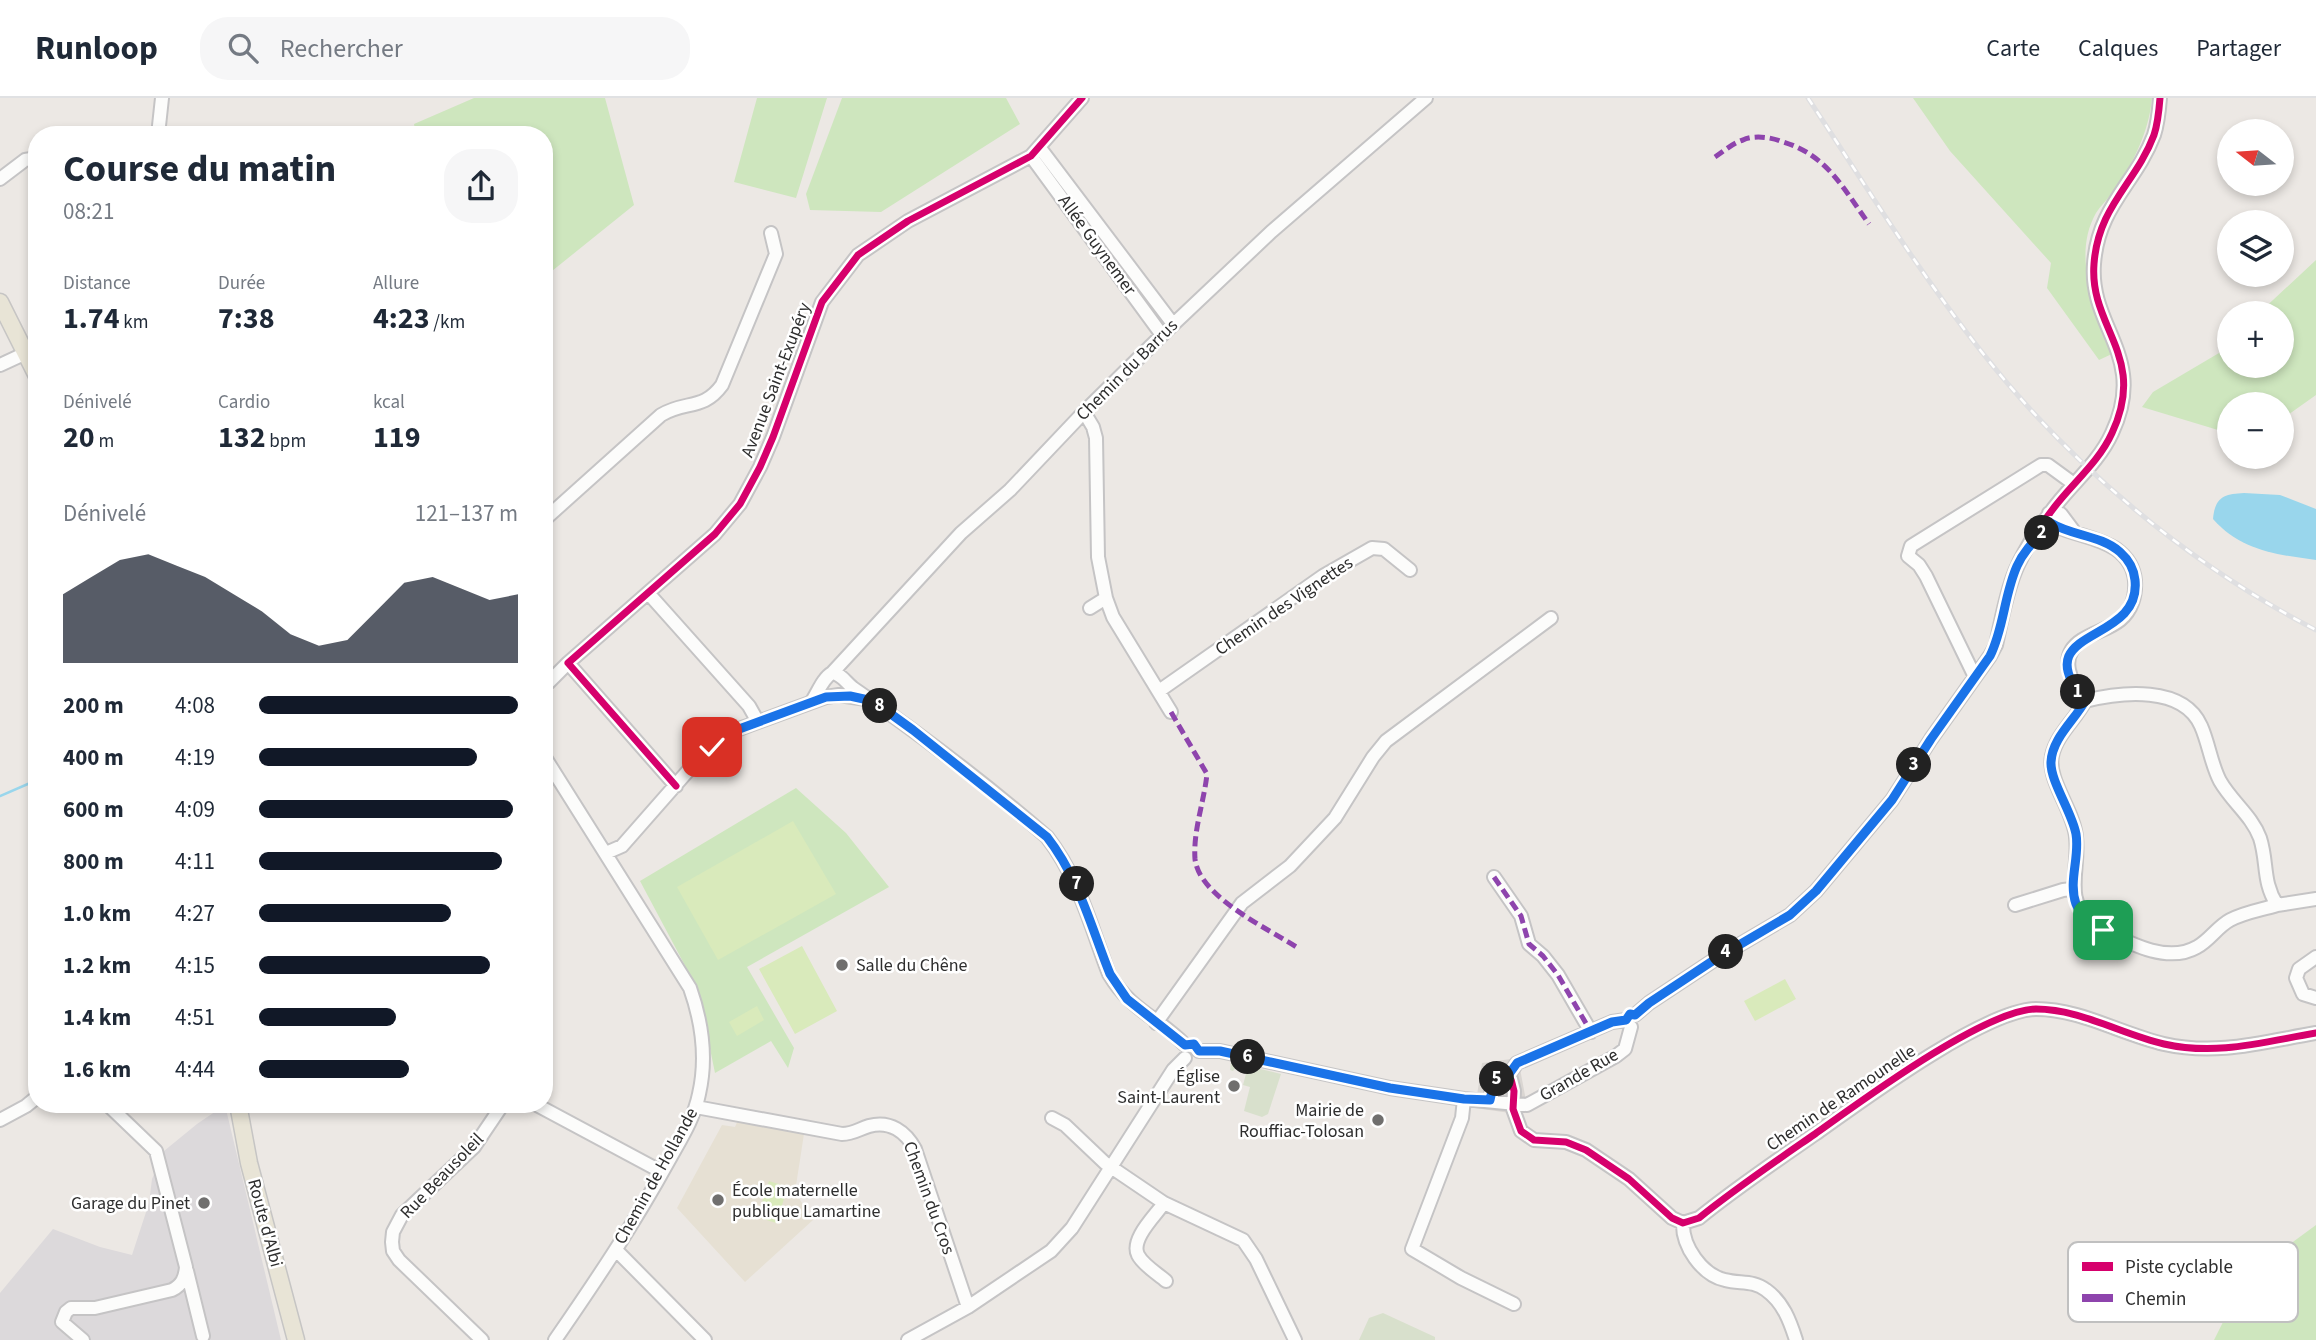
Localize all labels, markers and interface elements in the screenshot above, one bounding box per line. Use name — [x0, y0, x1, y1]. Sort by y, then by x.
search box — [200, 17, 690, 80]
text: Runloop — [35, 25, 158, 72]
icon: search — [224, 29, 262, 67]
text: Rechercher — [280, 30, 403, 67]
text: Carte — [1986, 31, 2040, 66]
text: Calques — [2078, 31, 2158, 66]
text: Partager — [2196, 31, 2281, 66]
north arrow — [2217, 119, 2294, 196]
map controls — [2217, 119, 2294, 469]
text: Course du matin — [63, 142, 336, 196]
button: share — [444, 149, 518, 223]
street label: Allée Guynemer — [1052, 190, 1142, 301]
text: 08:21 — [63, 195, 114, 228]
button: layers — [2217, 210, 2294, 287]
text: Distance — [63, 270, 131, 297]
text: Durée — [218, 270, 265, 297]
text: Allure — [373, 270, 419, 297]
text: 1.74 — [63, 297, 120, 340]
text: 7:38 — [218, 297, 275, 340]
text: 4:23 — [373, 297, 430, 340]
street label: Avenue Saint-Exupéry — [735, 298, 817, 461]
button: + — [2217, 301, 2294, 378]
text: km — [120, 309, 149, 336]
text: /km — [430, 309, 465, 336]
street label: Chemin du Barrus — [1071, 314, 1183, 426]
text: Dénivelé — [63, 389, 132, 416]
text: Cardio — [218, 389, 270, 416]
text: kcal — [373, 389, 405, 416]
button: − — [2217, 392, 2294, 469]
text: 20 — [63, 416, 95, 459]
text: 132 — [218, 416, 266, 459]
text: 119 — [373, 416, 421, 459]
text: m — [95, 428, 114, 455]
text: bpm — [266, 428, 306, 455]
text: Dénivelé — [63, 497, 146, 530]
text: 121–137 m — [415, 497, 518, 530]
pin: 2 — [2024, 516, 2060, 550]
text: 2 — [2036, 519, 2047, 546]
street label: Chemin des Vignettes — [1210, 551, 1358, 661]
pin: 1 — [2060, 674, 2096, 710]
text: 1 — [2072, 678, 2083, 705]
pin: 8 — [862, 688, 898, 724]
text: 200 m — [63, 689, 124, 722]
text: 4:08 — [175, 689, 215, 722]
text: 8 — [874, 692, 885, 719]
pin — [682, 717, 742, 777]
icon: check — [693, 728, 731, 766]
text: 400 m — [63, 741, 124, 774]
text: 4:19 — [175, 741, 215, 774]
pin: 3 — [1896, 748, 1932, 782]
text: 3 — [1908, 751, 1919, 778]
text: 600 m — [63, 793, 124, 826]
text: 4:09 — [175, 793, 215, 826]
text: 800 m — [63, 845, 124, 878]
text: 4:11 — [175, 845, 215, 878]
pin: 7 — [1060, 866, 1094, 902]
text: 7 — [1071, 870, 1082, 897]
text: 1.0 km — [63, 897, 131, 930]
text: 4:27 — [175, 897, 215, 930]
pin — [2073, 900, 2133, 960]
icon: arrive — [2084, 911, 2122, 949]
pin: 4 — [1708, 934, 1744, 970]
text: 4 — [1720, 938, 1731, 965]
text: 1.2 km — [63, 949, 131, 982]
text: 4:15 — [175, 949, 215, 982]
place label: Salle du Chêne — [856, 953, 968, 978]
marker: Salle du Chêne — [834, 957, 850, 973]
text: 1.4 km — [63, 1001, 131, 1034]
text: 4:51 — [175, 1001, 215, 1034]
street label: Chemin de Ramounelle — [1762, 1039, 1921, 1157]
pin: 6 — [1230, 1040, 1266, 1074]
street label: Grande Rue — [1535, 1042, 1623, 1108]
text: 6 — [1242, 1043, 1253, 1070]
text: 1.6 km — [63, 1053, 131, 1086]
text: 4:44 — [175, 1053, 215, 1086]
pin: 5 — [1480, 1062, 1514, 1096]
place label: Église Saint-Laurent — [1117, 1064, 1220, 1110]
text: 5 — [1491, 1065, 1502, 1092]
marker: Église Saint-Laurent — [1226, 1078, 1242, 1094]
place label: Mairie de Rouffiac-Tolosan — [1239, 1098, 1364, 1144]
street label: Chemin de Hollande — [608, 1103, 704, 1249]
marker: Mairie de Rouffiac-Tolosan — [1370, 1112, 1386, 1128]
street label: Rue Beausoleil — [395, 1128, 489, 1224]
street label: Chemin du Cros — [897, 1138, 961, 1258]
street label: Route d'Albi — [241, 1176, 289, 1270]
place label: École maternelle publique Lamartine — [732, 1178, 880, 1224]
place label: Garage du Pinet — [71, 1191, 190, 1216]
marker: École maternelle publique Lamartine — [710, 1192, 726, 1208]
marker: Garage du Pinet — [196, 1195, 212, 1211]
legend — [2068, 1242, 2298, 1322]
text: Piste cyclable — [2125, 1254, 2233, 1281]
text: Chemin — [2125, 1286, 2186, 1313]

